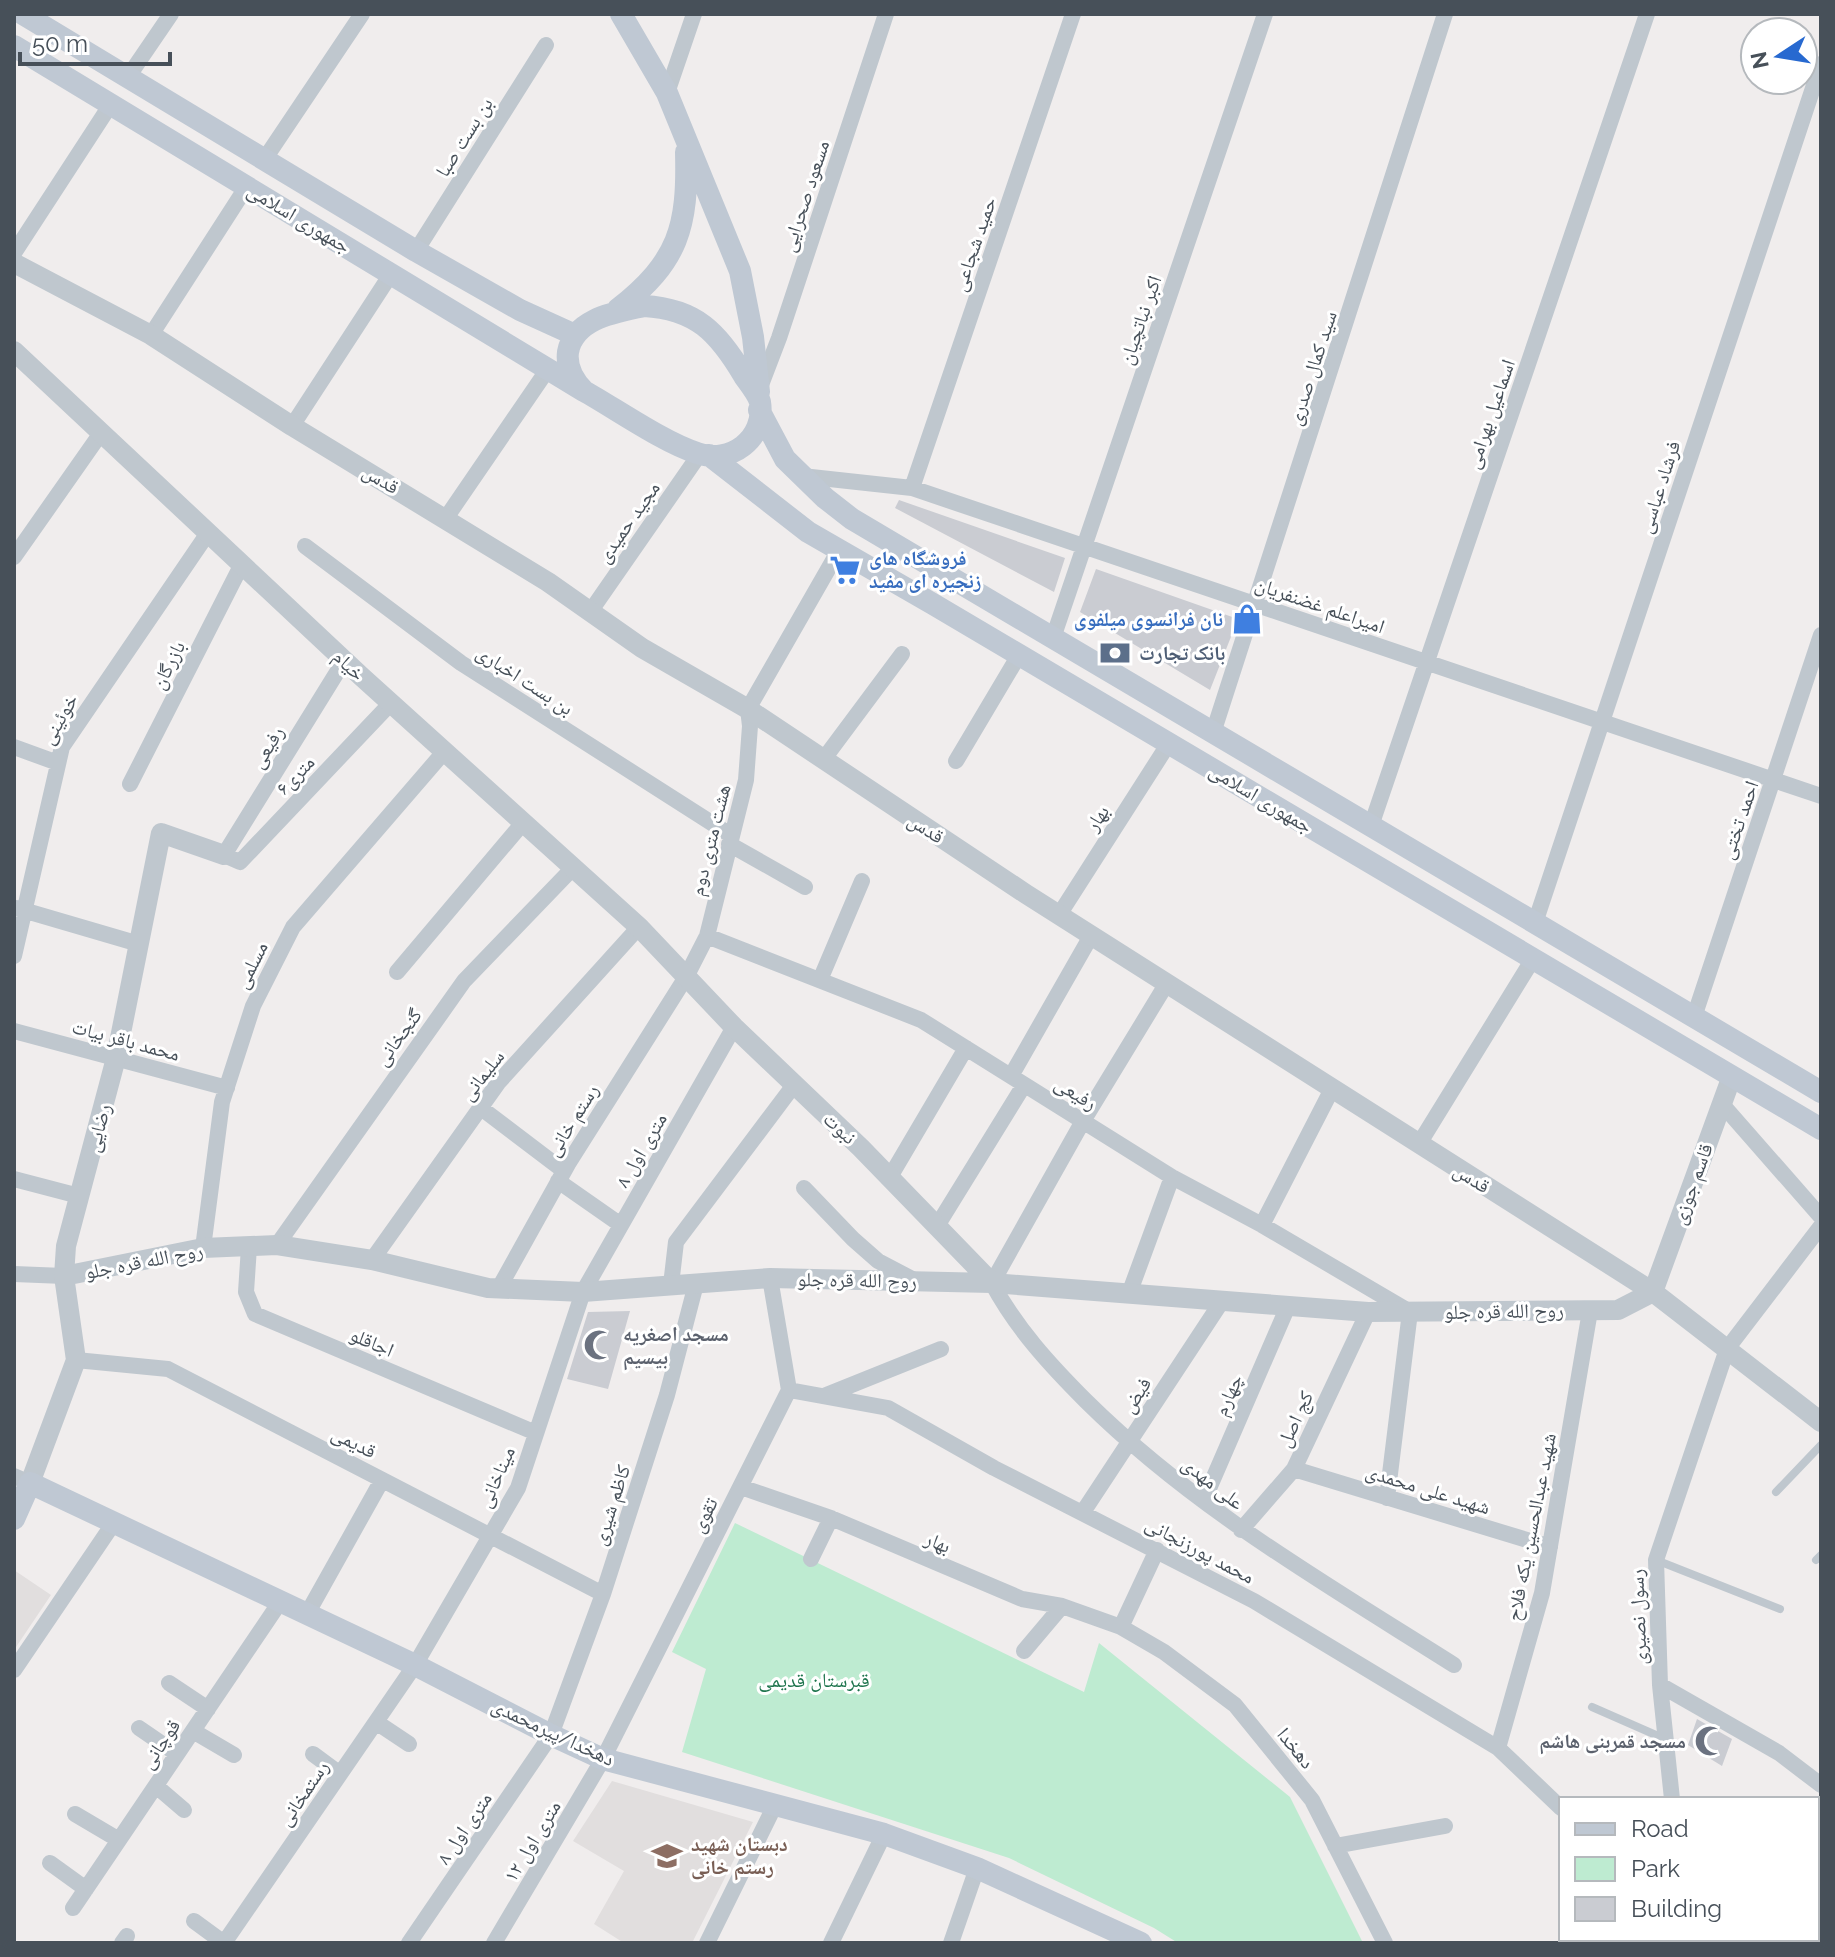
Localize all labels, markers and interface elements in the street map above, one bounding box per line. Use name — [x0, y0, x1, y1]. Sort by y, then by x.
scale bar — [20, 16, 170, 66]
north arrow — [1739, 16, 1819, 96]
text: 50 m — [32, 29, 88, 58]
text: N — [1745, 49, 1774, 71]
street label: بن بست صبا — [430, 93, 498, 181]
street label: مسعود صحرایی — [776, 137, 834, 255]
street label: جمهوری اسلامی — [243, 178, 355, 258]
street label: حمید شجاعی — [947, 193, 1001, 294]
street label: اکبر نباتچیان — [1114, 272, 1166, 368]
street label: سید کمال صدری — [1282, 308, 1342, 428]
street label: اسماعیل بهرامی — [1460, 356, 1520, 472]
street label: فرشاد عباسی — [1633, 438, 1685, 536]
street label: قدس — [358, 459, 404, 499]
street label: مجید حمیدی — [591, 477, 665, 567]
place label: فروشگاه های زنجیره ای مفید — [869, 546, 981, 593]
supermarket icon: فروشگاه های زنجیره ای مفید — [828, 553, 862, 587]
street label: امیراعلم غضنفریان — [1251, 572, 1388, 640]
shop icon: نان فرانسوی میلفوی — [1230, 602, 1264, 636]
place label: نان فرانسوی میلفوی — [1074, 607, 1223, 631]
bank icon: بانک تجارت — [1098, 636, 1132, 670]
street label: بازرگان — [146, 637, 190, 693]
street label: بن بست اخباری — [472, 640, 578, 720]
place label: بانک تجارت — [1139, 641, 1225, 665]
street label: خیام — [327, 644, 370, 687]
street label: خوئینی — [35, 689, 83, 749]
street label: رفیعی — [245, 721, 289, 773]
street label: ۶متری — [270, 750, 320, 800]
street label: جمهوری اسلامی — [1205, 758, 1317, 838]
street label: احمد تختی — [1714, 778, 1764, 862]
street label: هشت متری دوم — [685, 782, 737, 899]
street label: بهار — [1079, 801, 1114, 836]
street label: قدس — [903, 808, 949, 848]
street label: مسلمی — [229, 938, 273, 992]
street label: گنجخانی — [369, 1004, 427, 1070]
street label: محمد باقر بیات — [69, 1014, 183, 1066]
street label: سلیمانی — [455, 1045, 509, 1105]
street label: رفیعی — [1050, 1071, 1102, 1115]
street label: رستم خانی — [540, 1079, 605, 1162]
street label: رضایی — [80, 1101, 116, 1155]
street label: نبوت — [819, 1107, 861, 1149]
street label: ۸ متری اول — [610, 1108, 672, 1192]
street label: قاسم جوزی — [1666, 1140, 1720, 1228]
street label: قدس — [1449, 1158, 1495, 1198]
street label: روح الله قره جلو — [83, 1238, 205, 1285]
street label: روح الله قره جلو — [797, 1267, 917, 1294]
street label: روح الله قره جلو — [1444, 1298, 1564, 1325]
street label: اجاقلو — [347, 1322, 397, 1362]
place label: مسجد اصغریه بیسیم — [623, 1322, 729, 1371]
mosque icon: مسجد اصغریه بیسیم — [582, 1328, 616, 1362]
street label: چهارم — [1208, 1370, 1250, 1420]
street label: فیض — [1116, 1373, 1156, 1417]
street label: کج اصل — [1272, 1387, 1319, 1451]
street label: قدیمی — [328, 1421, 380, 1463]
street label: شهید عبدالحسین یکه فلاح — [1501, 1431, 1562, 1623]
street label: میناخانی — [472, 1443, 520, 1511]
street label: علی مهدی — [1177, 1451, 1249, 1515]
street label: شهید علی محمدی — [1363, 1459, 1493, 1519]
street label: کاظم شیری — [587, 1462, 637, 1549]
street label: تقوی — [685, 1493, 723, 1537]
street label: محمد پورزنجانی — [1141, 1511, 1259, 1589]
street label: بهار — [920, 1526, 955, 1558]
street label: رسول نصیری — [1624, 1569, 1652, 1665]
park label: قبرستان قدیمى — [758, 1668, 870, 1692]
street label: دهخدا/پیرمحمدی — [488, 1693, 618, 1771]
street label: قوچانی — [135, 1715, 185, 1773]
street label: دهخدا — [1272, 1723, 1320, 1773]
mosque icon: مسجد قمربنی هاشم — [1693, 1724, 1727, 1758]
place label: مسجد قمربنی هاشم — [1539, 1729, 1686, 1755]
street label: رستمخانی — [272, 1756, 334, 1830]
street label: ۸ متری اول — [431, 1787, 497, 1869]
street label: ۱۲ متری اول — [498, 1796, 566, 1886]
legend — [1559, 1797, 1819, 1941]
text: Road — [1631, 1814, 1689, 1843]
place label: دبستان شهید رستم خانی — [691, 1832, 788, 1881]
school or university icon: دبستان شهید رستم خانی — [650, 1839, 684, 1873]
text: Park — [1631, 1854, 1680, 1883]
text: Building — [1631, 1894, 1722, 1923]

